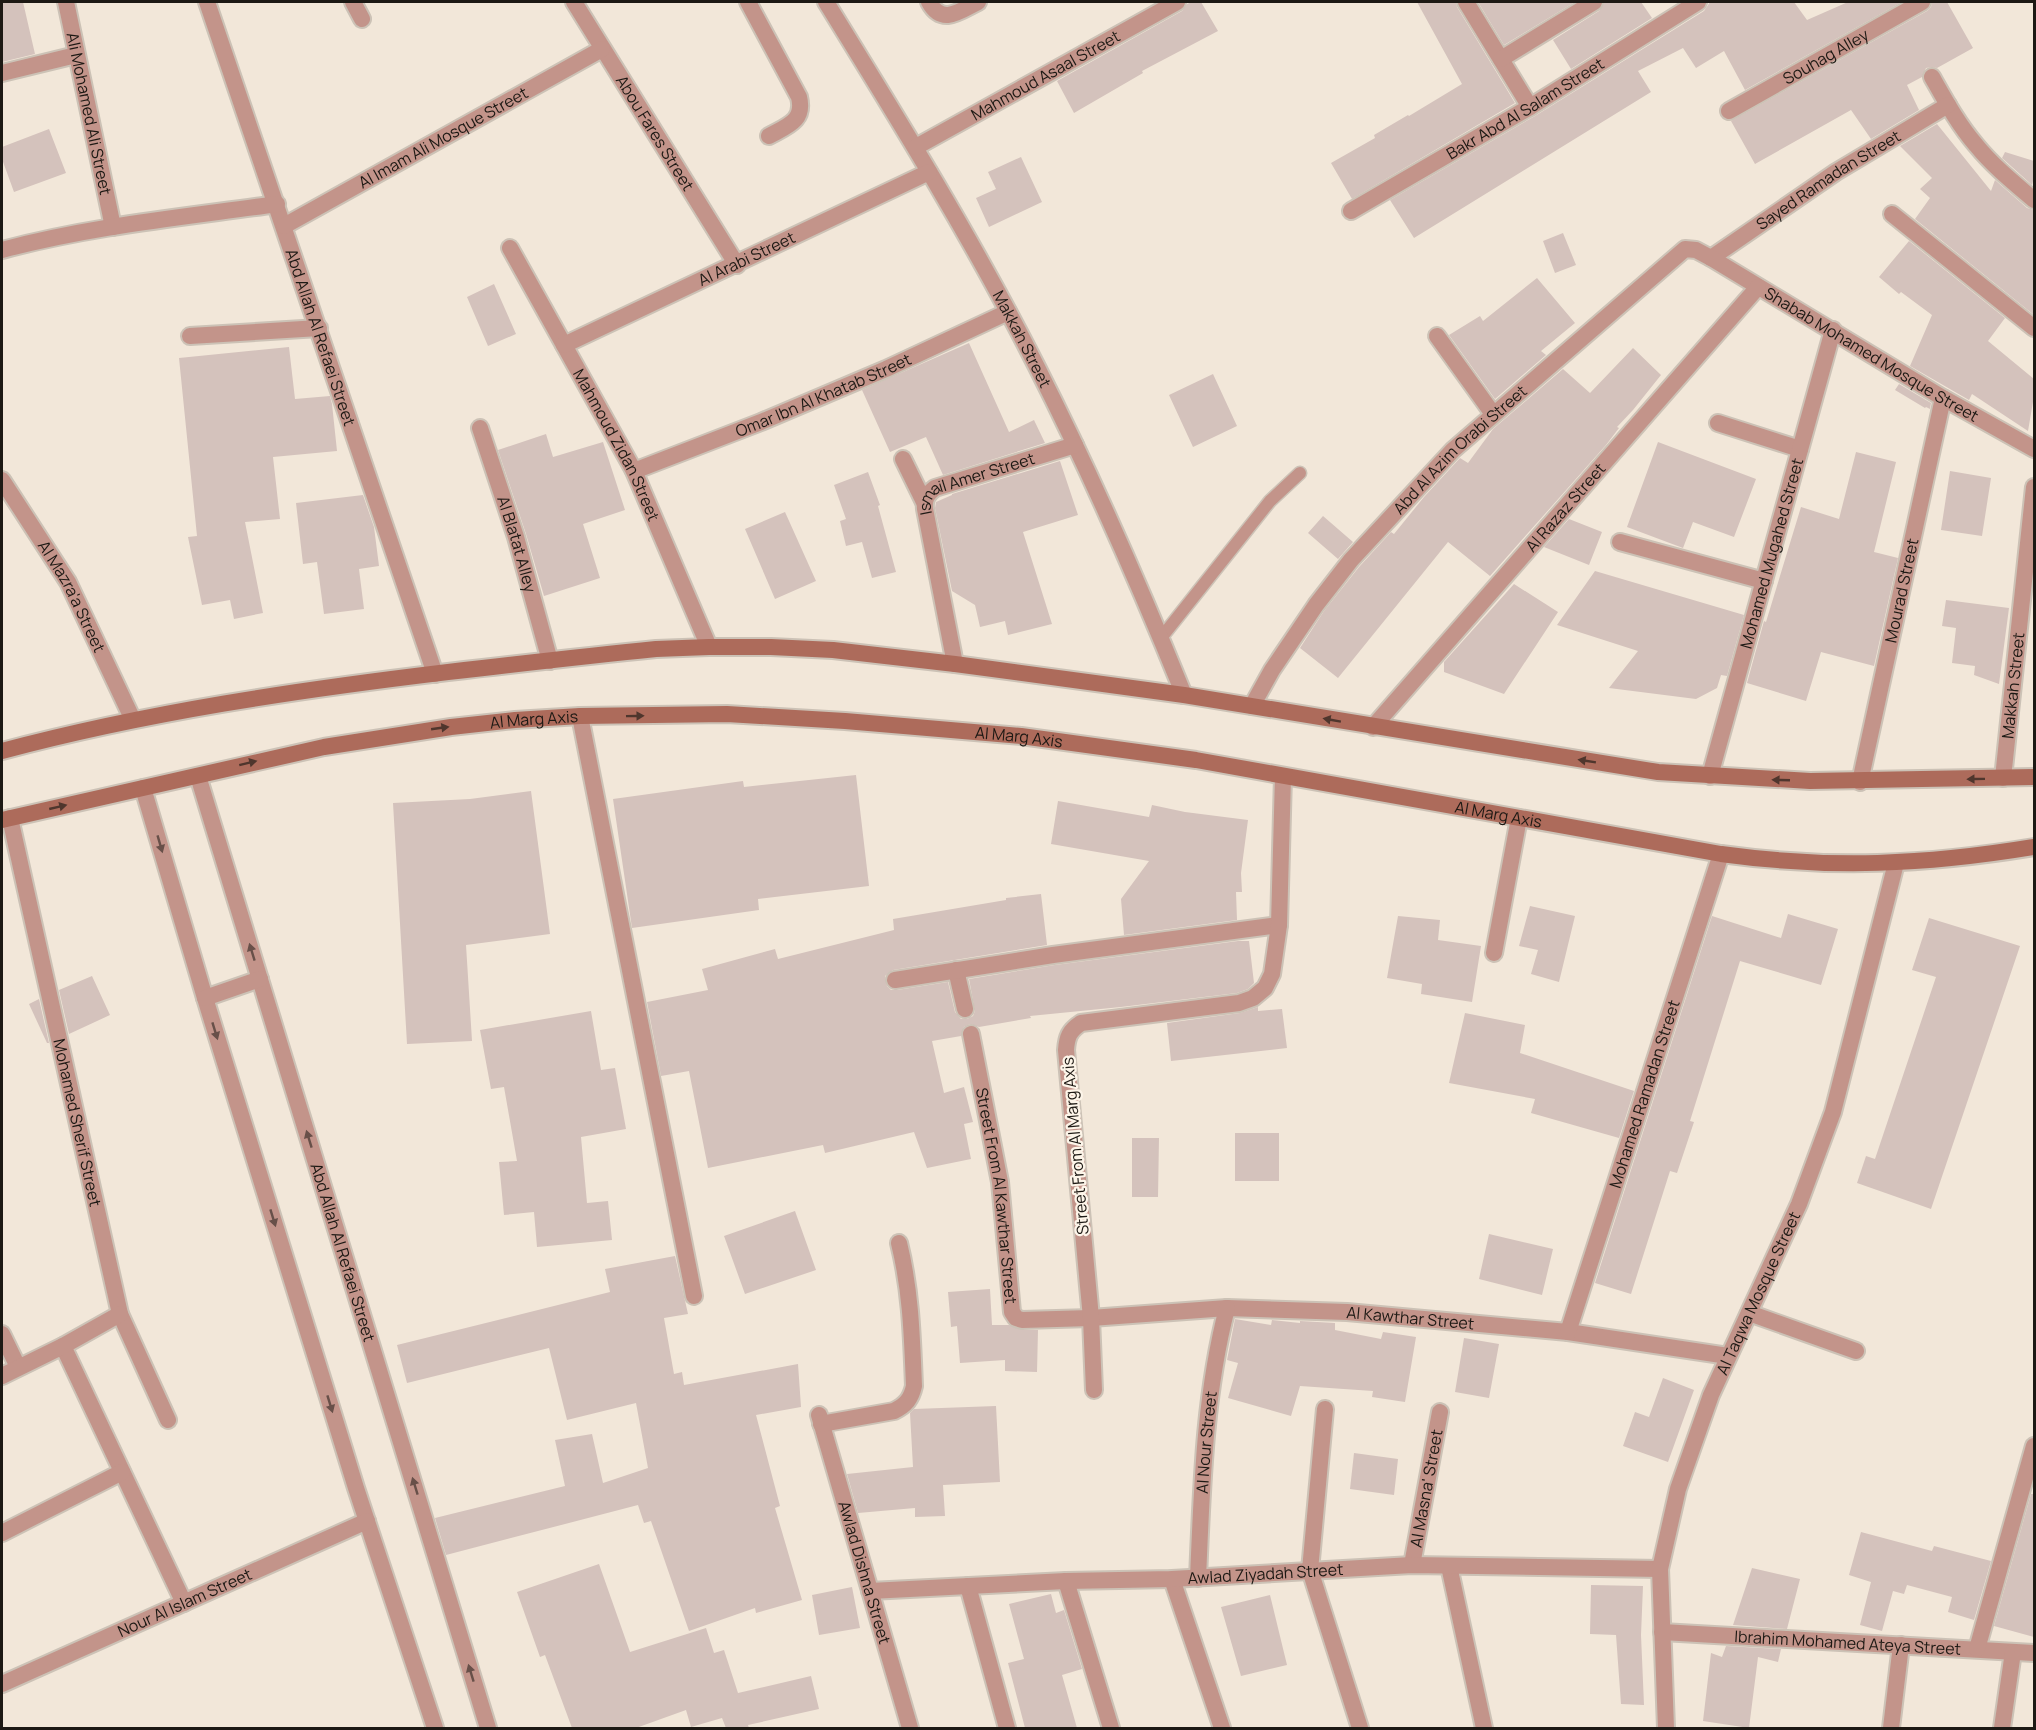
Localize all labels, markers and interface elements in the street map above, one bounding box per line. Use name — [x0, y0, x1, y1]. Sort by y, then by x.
street label: Souhag Alley — [1779, 23, 1873, 89]
street label: Mahmoud Asaal Street — [967, 25, 1124, 125]
street label: Ali Mohamed Ali Street — [62, 30, 117, 197]
street label: Bakr Abd Al Salam Street — [1442, 53, 1608, 164]
street label: Abou Fares Street — [611, 71, 699, 195]
street label: Al Imam Ali Mosque Street — [354, 81, 532, 193]
street label: Sayed Ramadan Street — [1752, 125, 1905, 235]
street label: Al Arabi Street — [694, 226, 799, 291]
street label: Abd Allah Al Refaei Street — [280, 246, 361, 429]
street label: Shabab Mohamed Mosque Street — [1760, 282, 1983, 427]
street label: Makkah Street — [988, 286, 1057, 391]
street label: Omar Ibn Al Khatab Street — [732, 348, 915, 442]
street label: Mahmoud Zidan Street — [568, 365, 665, 524]
street label: Abd Al Azim Orabi Street — [1388, 380, 1531, 519]
street label: Ismail Amer Street — [914, 447, 1037, 517]
street label: Mohamed Mugahed Street — [1735, 456, 1808, 651]
street label: Al Razaz Street — [1520, 458, 1610, 557]
street label: Al Blatat Alley — [492, 493, 542, 596]
street label: Al Mazra'a Street — [33, 536, 111, 656]
street label: Mourad Street — [1879, 536, 1923, 645]
street label: Makkah Street — [1996, 631, 2029, 740]
street label: Al Marg Axis — [489, 705, 579, 734]
one-way arrow — [625, 711, 644, 721]
one-way arrow — [1323, 715, 1342, 724]
street label: Al Marg Axis — [974, 721, 1064, 753]
one-way arrow — [431, 724, 450, 733]
one-way arrow — [1578, 756, 1597, 765]
one-way arrow — [239, 758, 258, 768]
one-way arrow — [1967, 774, 1986, 783]
one-way arrow — [1772, 775, 1791, 784]
street label: Al Marg Axis — [1453, 796, 1544, 833]
one-way arrow — [49, 802, 68, 811]
one-way arrow — [156, 835, 165, 853]
one-way arrow — [247, 943, 256, 961]
street label: Mohamed Ramadan Street — [1604, 997, 1685, 1191]
one-way arrow — [211, 1022, 220, 1040]
street label: Mohamed Sherif Street — [48, 1037, 107, 1209]
street label: Street From Al Marg Axis — [1056, 1056, 1094, 1236]
street label: Street From Al Kawthar Street — [971, 1086, 1022, 1305]
one-way arrow — [304, 1130, 313, 1148]
street label: Abd Allah Al Refaei Street — [306, 1160, 381, 1344]
street label: Al Taqwa Mosque Street — [1711, 1208, 1805, 1378]
one-way arrow — [269, 1209, 278, 1227]
street label: Al Kawthar Street — [1345, 1301, 1475, 1334]
street label: Al Nour Street — [1191, 1390, 1222, 1494]
one-way arrow — [326, 1395, 335, 1413]
street label: Al Masna' Street — [1404, 1427, 1448, 1549]
one-way arrow — [409, 1477, 419, 1495]
street label: Awlad Dishna Street — [834, 1498, 896, 1647]
street label: Awlad Ziyadah Street — [1187, 1558, 1344, 1589]
street label: Nour Al Islam Street — [114, 1563, 255, 1642]
street label: Ibrahim Mohamed Ateya Street — [1734, 1625, 1962, 1660]
one-way arrow — [466, 1663, 475, 1681]

